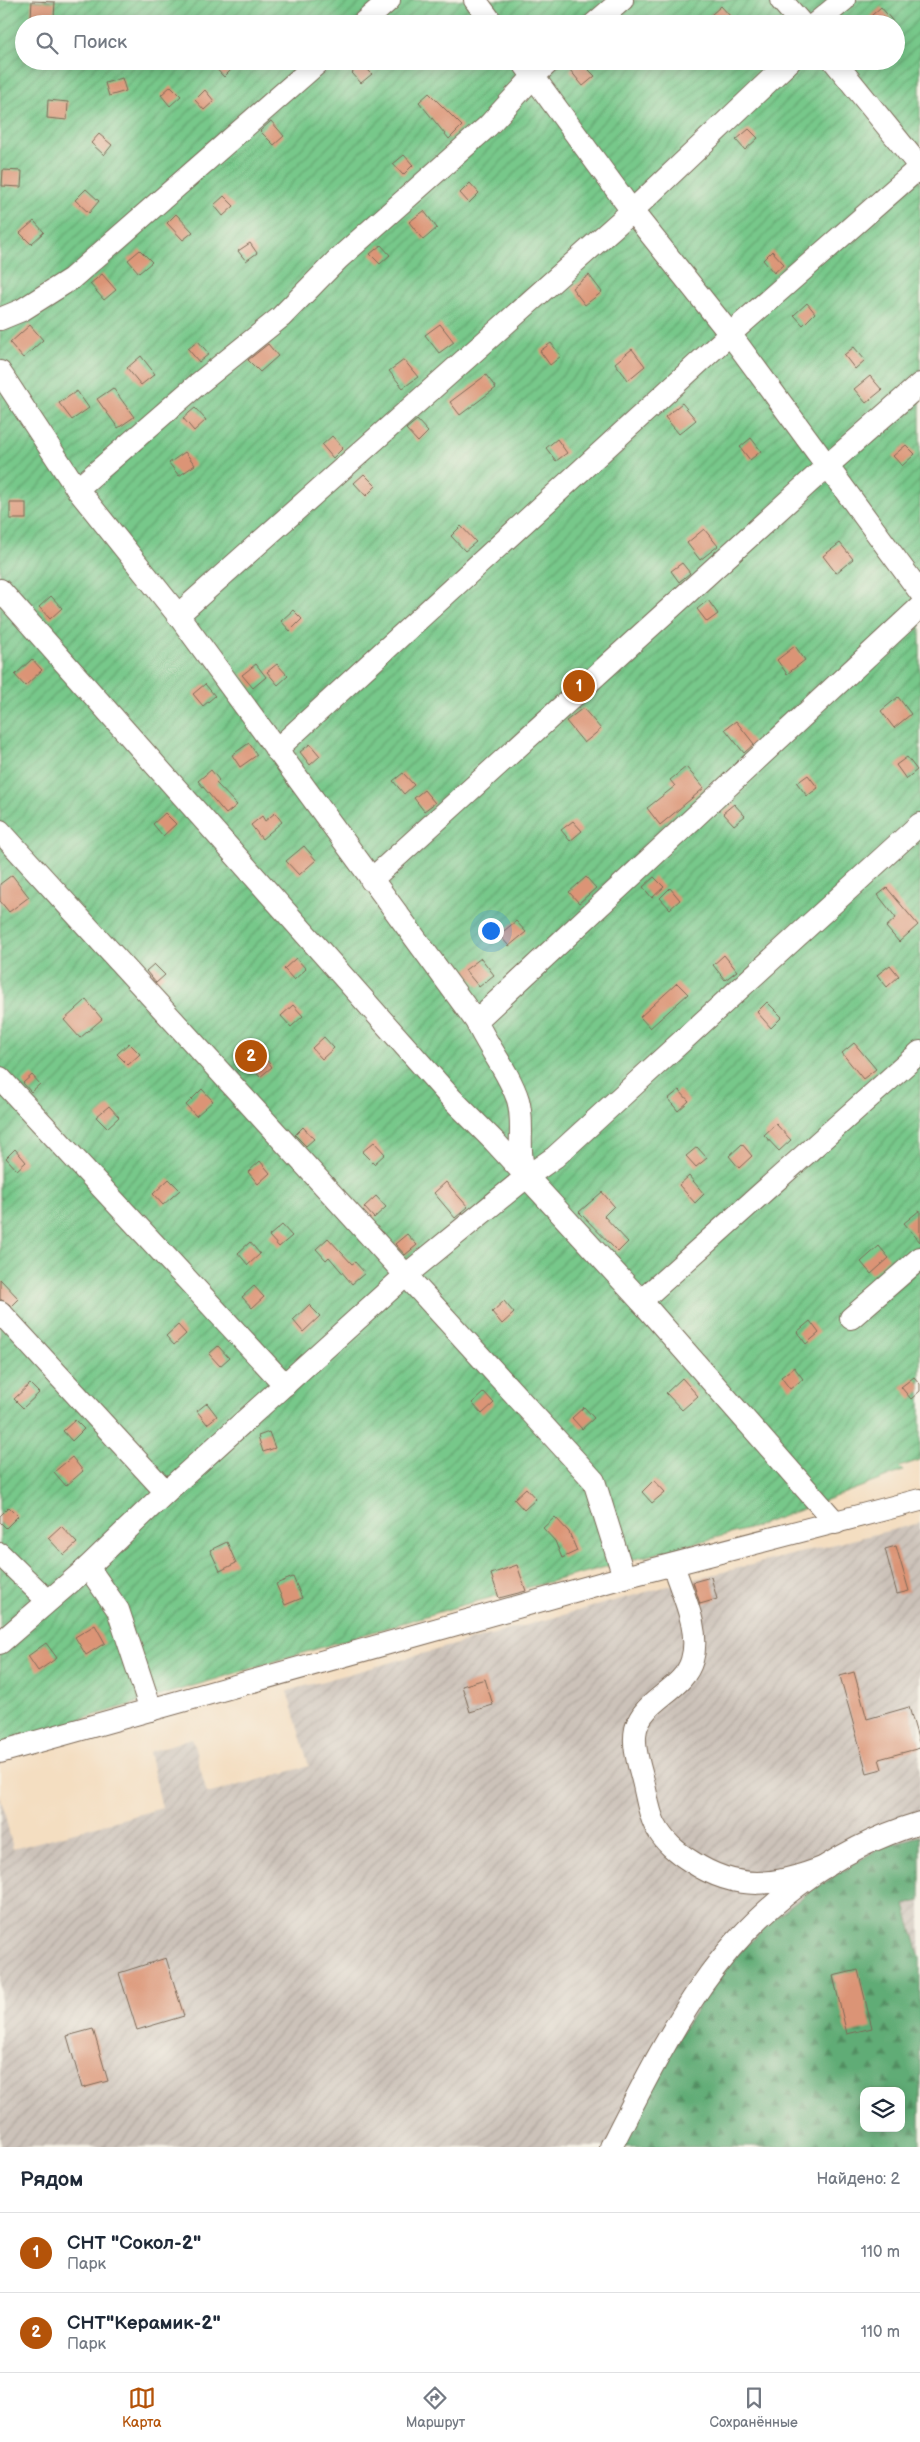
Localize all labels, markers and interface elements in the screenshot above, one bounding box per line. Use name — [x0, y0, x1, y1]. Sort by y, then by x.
search box — [15, 15, 905, 70]
icon: search — [33, 29, 61, 57]
text: Поиск — [73, 31, 127, 54]
pin: 1 — [563, 667, 595, 705]
your location — [478, 918, 504, 944]
pin: 2 — [235, 1037, 267, 1075]
map controls — [860, 2087, 905, 2132]
button: layers — [860, 2087, 905, 2132]
text: Рядом — [20, 2167, 83, 2192]
text: Найдено: 2 — [816, 2170, 900, 2189]
text: СНТ "Сокол-2" — [67, 2232, 201, 2255]
text: 1 — [33, 2243, 39, 2262]
text: 110 m — [861, 2243, 900, 2262]
text: Парк — [67, 2255, 106, 2274]
text: СНТ"Керамик-2" — [67, 2312, 221, 2335]
text: 2 — [31, 2323, 41, 2342]
text: 110 m — [861, 2323, 900, 2342]
text: Парк — [67, 2335, 106, 2354]
tab: Карта — [122, 2384, 162, 2431]
tab: Маршрут — [406, 2384, 465, 2431]
tab: Сохранённые — [709, 2384, 798, 2431]

